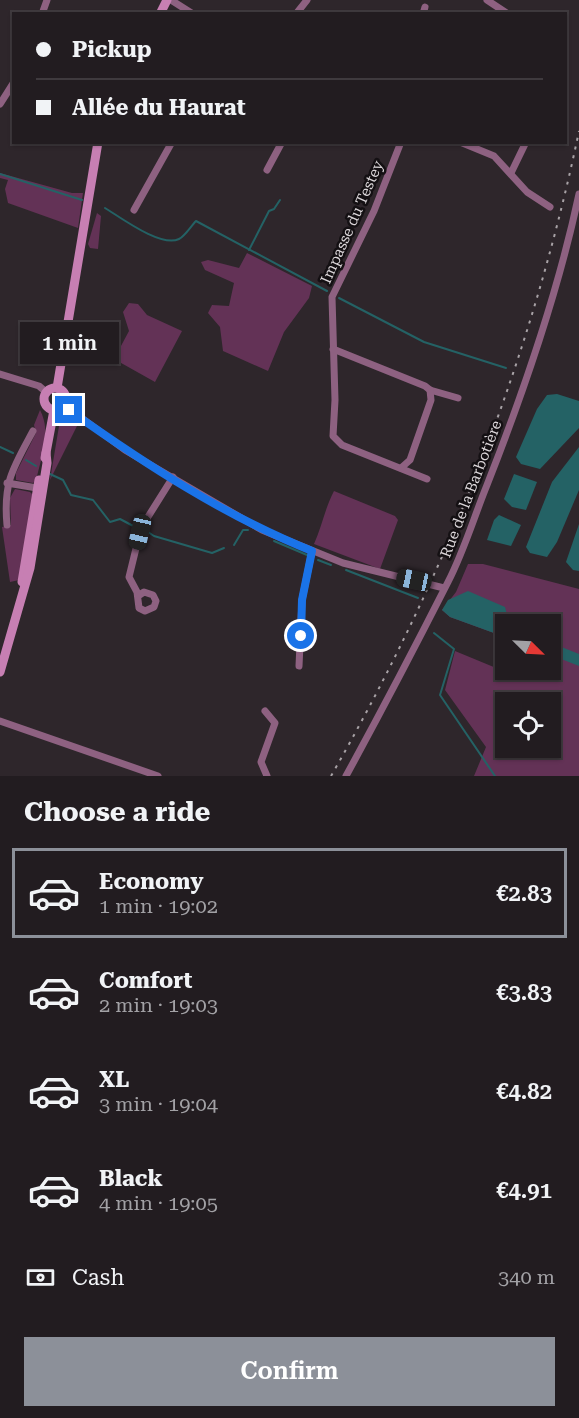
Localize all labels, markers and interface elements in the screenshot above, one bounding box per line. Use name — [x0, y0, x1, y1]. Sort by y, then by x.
text: Pickup — [72, 37, 152, 62]
text: Allée du Haurat — [72, 95, 246, 120]
street label: Impasse du Testey — [317, 158, 387, 286]
callout: 1 min — [20, 323, 118, 365]
text: 1 min — [42, 331, 97, 355]
route end — [55, 396, 82, 423]
street label: Rue de la Barbotière — [436, 418, 506, 560]
car — [127, 512, 153, 552]
car — [395, 567, 433, 593]
north arrow — [495, 614, 561, 680]
map controls — [495, 614, 561, 758]
route start — [287, 622, 314, 649]
button: locate — [495, 692, 561, 758]
text: Choose a ride — [24, 796, 210, 828]
icon: car — [27, 866, 81, 920]
text: Economy — [99, 869, 203, 894]
text: €2.83 — [496, 881, 552, 906]
text: 1 min · 19:02 — [99, 894, 218, 918]
icon: car — [27, 965, 81, 1019]
text: Comfort — [99, 968, 192, 993]
text: €3.83 — [496, 980, 552, 1005]
text: 2 min · 19:03 — [99, 993, 218, 1017]
icon: car — [27, 1064, 81, 1118]
text: XL — [99, 1067, 129, 1092]
text: €4.82 — [496, 1079, 552, 1104]
text: 3 min · 19:04 — [99, 1092, 218, 1116]
icon: car — [27, 1163, 81, 1217]
text: Black — [99, 1166, 163, 1191]
text: €4.91 — [496, 1178, 552, 1203]
text: 4 min · 19:05 — [99, 1191, 218, 1215]
icon: cash — [24, 1261, 57, 1294]
text: Cash — [72, 1265, 124, 1290]
text: 340 m — [498, 1265, 555, 1289]
button: Confirm — [24, 1337, 555, 1406]

